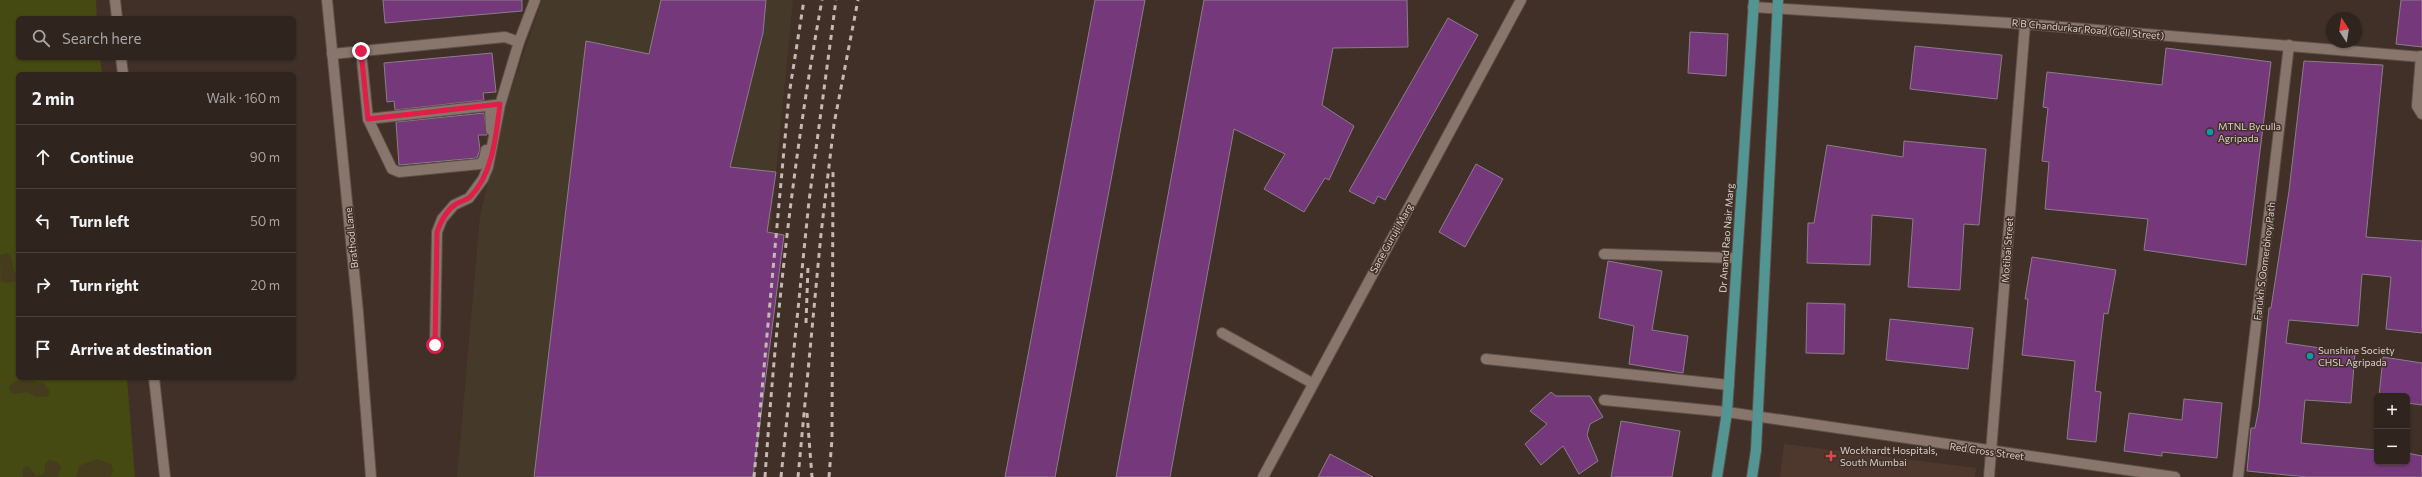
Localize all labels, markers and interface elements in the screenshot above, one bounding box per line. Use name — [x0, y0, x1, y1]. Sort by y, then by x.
north arrow — [2326, 12, 2362, 48]
search box — [16, 16, 296, 60]
street label: R B Chandurkar Road (Gell Street) — [2011, 16, 2165, 42]
icon: search — [30, 27, 52, 49]
text: Search here — [62, 29, 141, 47]
route end — [352, 42, 370, 60]
text: 2 min — [32, 88, 74, 109]
text: Walk · 160 m — [206, 90, 280, 106]
place label: MTNL Byculla Agripada — [2218, 120, 2281, 144]
marker: MTNL Byculla Agripada — [2205, 127, 2215, 137]
icon: ahead — [32, 146, 54, 168]
text: Continue — [70, 148, 134, 166]
text: 90 m — [250, 149, 280, 165]
street label: Dr Anand Rao Nair Marg — [1716, 182, 1736, 293]
street label: Sane Guruji Marg — [1367, 201, 1415, 275]
street label: Farukh S Oomerbhoy Path — [2251, 201, 2277, 321]
street label: Brathod Lane — [342, 207, 360, 269]
icon: left — [32, 210, 54, 232]
text: Turn left — [70, 212, 129, 230]
text: 50 m — [250, 213, 280, 229]
street label: Motibai Street — [1999, 217, 2015, 283]
icon: right — [32, 274, 54, 296]
text: Turn right — [70, 276, 139, 294]
text: 20 m — [251, 277, 280, 293]
route start — [426, 336, 444, 354]
icon: arrive — [32, 338, 54, 360]
text: Arrive at destination — [70, 340, 212, 358]
place label: Sunshine Society CHSL Agripada — [2318, 344, 2395, 368]
marker: Sunshine Society CHSL Agripada — [2305, 351, 2315, 361]
map controls — [2374, 393, 2410, 465]
button: + — [2374, 393, 2410, 429]
button: − — [2374, 429, 2410, 465]
street label: Red Cross Street — [1949, 440, 2025, 462]
place label: Wockhardt Hospitals, South Mumbai — [1840, 444, 1937, 468]
marker: Wockhardt Hospitals, South Mumbai — [1825, 450, 1837, 462]

